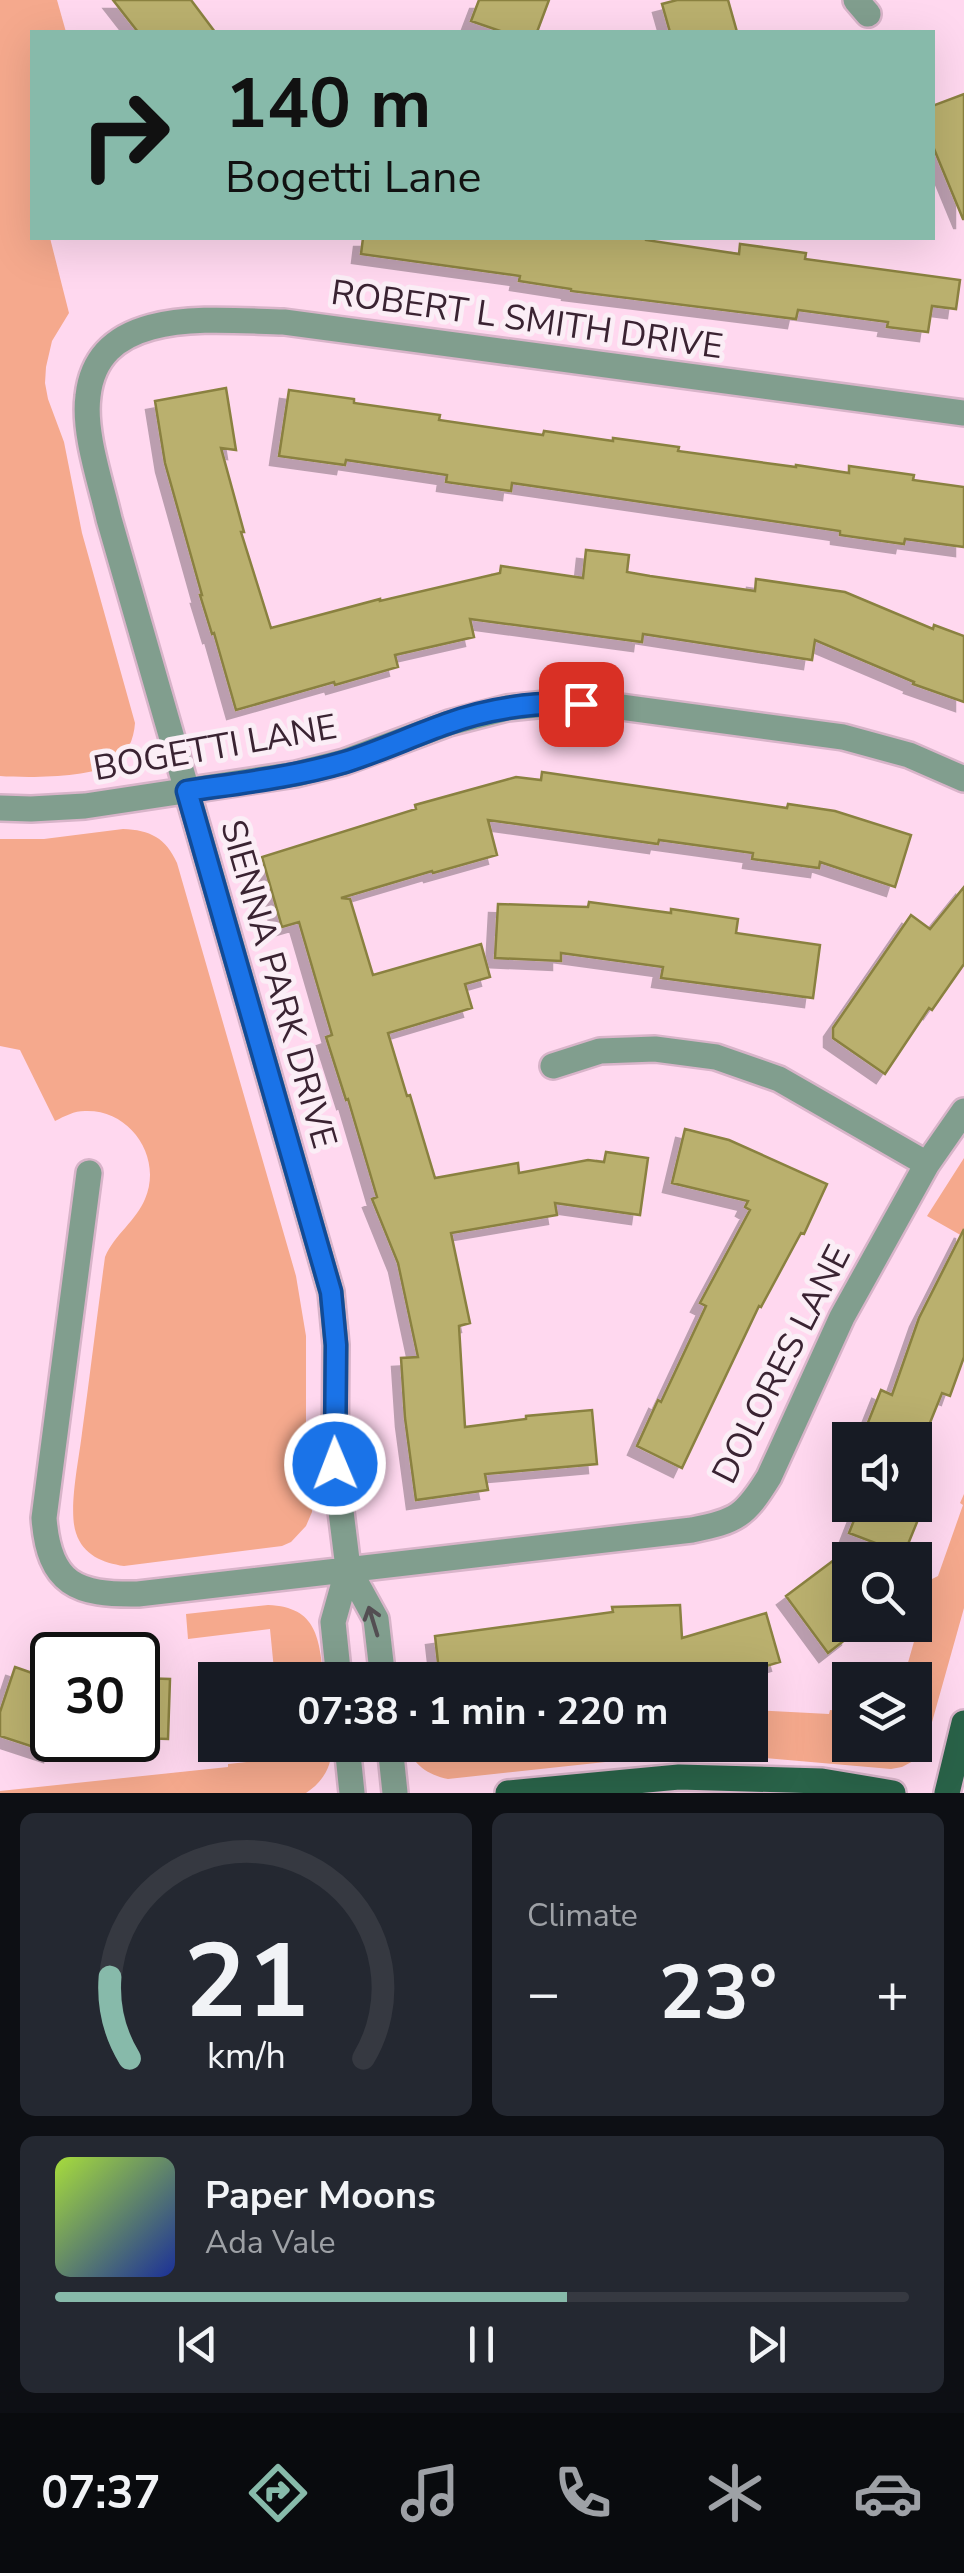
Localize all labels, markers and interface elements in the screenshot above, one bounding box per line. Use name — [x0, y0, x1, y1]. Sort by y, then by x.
text: 140 m — [225, 56, 431, 152]
icon: right — [60, 70, 190, 200]
text: Bogetti Lane — [225, 147, 481, 208]
street label: ROBERT L SMITH DRIVE — [328, 269, 726, 370]
pin — [539, 662, 624, 747]
icon: arrive — [554, 677, 609, 732]
street label: BOGETTI LANE — [90, 703, 341, 792]
street label: SIENNA PARK DRIVE — [209, 814, 348, 1154]
street label: DOLORES LANE — [701, 1237, 862, 1491]
position arrow — [283, 1412, 387, 1516]
map controls — [832, 1422, 932, 1762]
button: sound — [832, 1422, 932, 1522]
button: search — [832, 1542, 932, 1642]
one-way arrow — [363, 1606, 382, 1638]
speed limit sign: 30 — [30, 1632, 160, 1762]
button: layers — [832, 1662, 932, 1762]
text: 07:38 · 1 min · 220 m — [298, 1686, 668, 1737]
text: Climate — [527, 1894, 638, 1937]
text: 21 — [184, 1911, 308, 2053]
text: 23° — [659, 1942, 777, 2044]
text: − — [527, 1956, 560, 2031]
text: + — [876, 1956, 909, 2031]
text: km/h — [207, 2032, 285, 2081]
text: Paper Moons — [205, 2170, 436, 2221]
text: Ada Vale — [205, 2221, 336, 2264]
icon: previous — [170, 2317, 225, 2372]
icon: pause — [454, 2317, 509, 2372]
icon: next — [739, 2317, 794, 2372]
icon: directions — [243, 2458, 313, 2528]
icon: music — [395, 2458, 465, 2528]
icon: phone — [548, 2458, 618, 2528]
icon: climate — [700, 2458, 770, 2528]
icon: car — [853, 2458, 923, 2528]
text: 07:37 — [41, 2463, 160, 2524]

